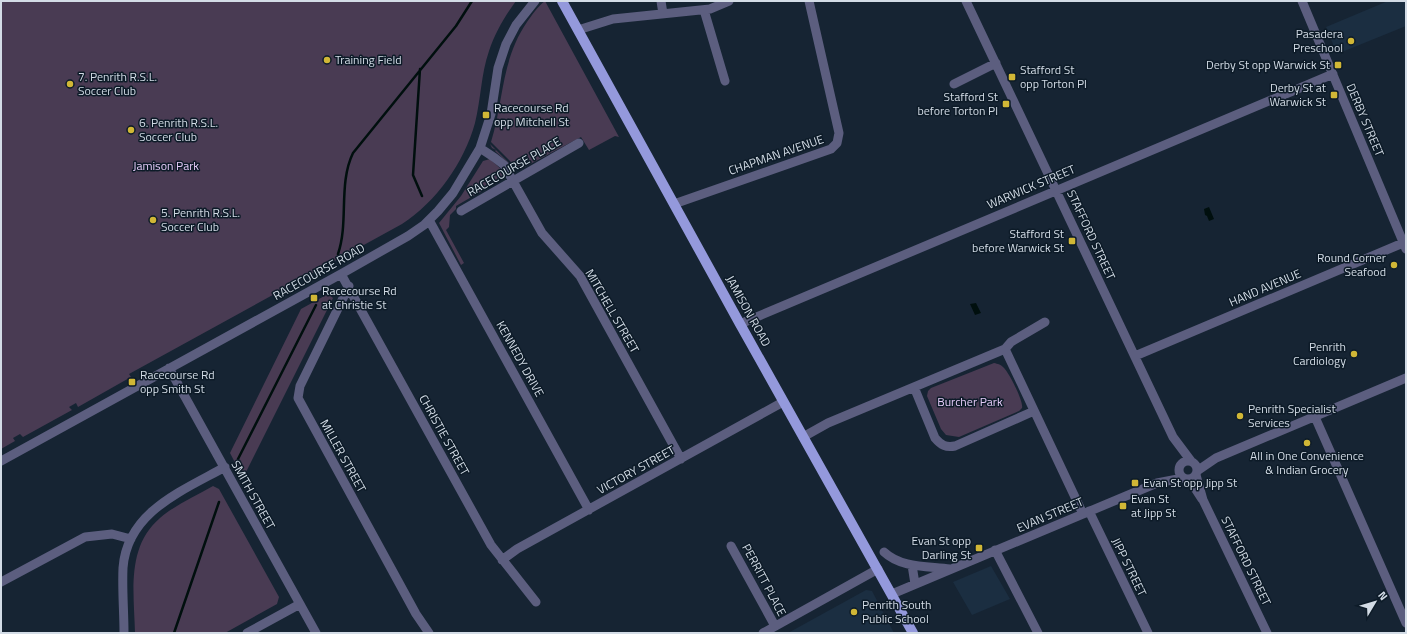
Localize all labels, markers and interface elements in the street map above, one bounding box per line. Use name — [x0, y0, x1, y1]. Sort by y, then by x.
place label: Pasadera Preschool — [1293, 24, 1343, 57]
marker: Pasadera Preschool — [1346, 36, 1356, 46]
place label: Training Field — [335, 50, 402, 69]
marker: Training Field — [322, 55, 332, 65]
place label: Derby St opp Warwick St — [1206, 55, 1331, 74]
place label: Stafford St opp Torton Pl — [1020, 60, 1087, 93]
marker: Derby St opp Warwick St — [1333, 60, 1343, 70]
place label: 7. Penrith R.S.L. Soccer Club — [78, 67, 157, 100]
marker: Stafford St opp Torton Pl — [1007, 72, 1017, 82]
place label: Derby St at Warwick St — [1269, 78, 1327, 111]
marker: 7. Penrith R.S.L. Soccer Club — [65, 79, 75, 89]
street label: DERBY STREET — [1342, 80, 1390, 160]
place label: Stafford St before Torton Pl — [917, 87, 999, 120]
marker: Derby St at Warwick St — [1329, 90, 1339, 100]
place label: Racecourse Rd opp Mitchell St — [494, 98, 570, 131]
marker: Stafford St before Torton Pl — [1001, 99, 1011, 109]
marker: Racecourse Rd opp Mitchell St — [481, 110, 491, 120]
place label: 6. Penrith R.S.L. Soccer Club — [139, 113, 218, 146]
marker: 6. Penrith R.S.L. Soccer Club — [126, 125, 136, 135]
street label: CHAPMAN AVENUE — [726, 129, 826, 180]
street label: RACECOURSE PLACE — [463, 132, 565, 201]
park label: Jamison Park — [133, 156, 199, 175]
street label: WARWICK STREET — [984, 159, 1079, 214]
street label: STAFFORD STREET — [1062, 187, 1121, 284]
place label: 5. Penrith R.S.L. Soccer Club — [161, 203, 240, 236]
marker: 5. Penrith R.S.L. Soccer Club — [148, 215, 158, 225]
place label: Stafford St before Warwick St — [972, 224, 1065, 257]
marker: Stafford St before Warwick St — [1067, 236, 1077, 246]
street label: RACECOURSE ROAD — [269, 238, 368, 305]
place label: Round Corner Seafood — [1317, 248, 1386, 281]
marker: Round Corner Seafood — [1389, 260, 1399, 270]
street label: HAND AVENUE — [1226, 264, 1304, 311]
street label: MITCHELL STREET — [581, 265, 645, 357]
street label: JAMISON ROAD — [721, 272, 776, 350]
place label: Racecourse Rd at Christie St — [322, 281, 397, 314]
marker: Racecourse Rd at Christie St — [309, 293, 319, 303]
street label: KENNEDY DRIVE — [492, 317, 549, 401]
place label: Penrith Cardiology — [1293, 337, 1346, 370]
marker: Penrith Cardiology — [1349, 349, 1359, 359]
place label: Racecourse Rd opp Smith St — [140, 365, 215, 398]
marker: Racecourse Rd opp Smith St — [127, 377, 137, 387]
street label: CHRISTIE STREET — [414, 391, 475, 479]
park label: Burcher Park — [937, 392, 1003, 411]
place label: Penrith Specialist Services — [1248, 399, 1336, 432]
marker: Penrith Specialist Services — [1235, 411, 1245, 421]
street label: MILLER STREET — [315, 416, 372, 496]
marker: All in One Convenience & Indian Grocery — [1302, 438, 1312, 448]
street label: VICTORY STREET — [593, 440, 679, 499]
place label: All in One Convenience & Indian Grocery — [1250, 446, 1364, 479]
street label: SMITH STREET — [227, 457, 281, 533]
place label: Evan St opp Jipp St — [1143, 473, 1238, 492]
marker: Evan St opp Jipp St — [1130, 478, 1140, 488]
place label: Evan St at Jipp St — [1131, 489, 1177, 522]
street label: EVAN STREET — [1013, 492, 1087, 537]
marker: Evan St at Jipp St — [1118, 501, 1128, 511]
street label: STAFFORD STREET — [1217, 513, 1277, 609]
place label: Evan St opp Darling St — [911, 531, 972, 564]
street label: JIPP STREET — [1107, 534, 1152, 600]
street label: PERRITT PLACE — [737, 540, 792, 620]
marker: Evan St opp Darling St — [974, 543, 984, 553]
north arrow — [1355, 582, 1395, 622]
text: N — [1374, 588, 1392, 604]
place label: Penrith South Public School — [862, 595, 932, 628]
marker: Penrith South Public School — [849, 607, 859, 617]

